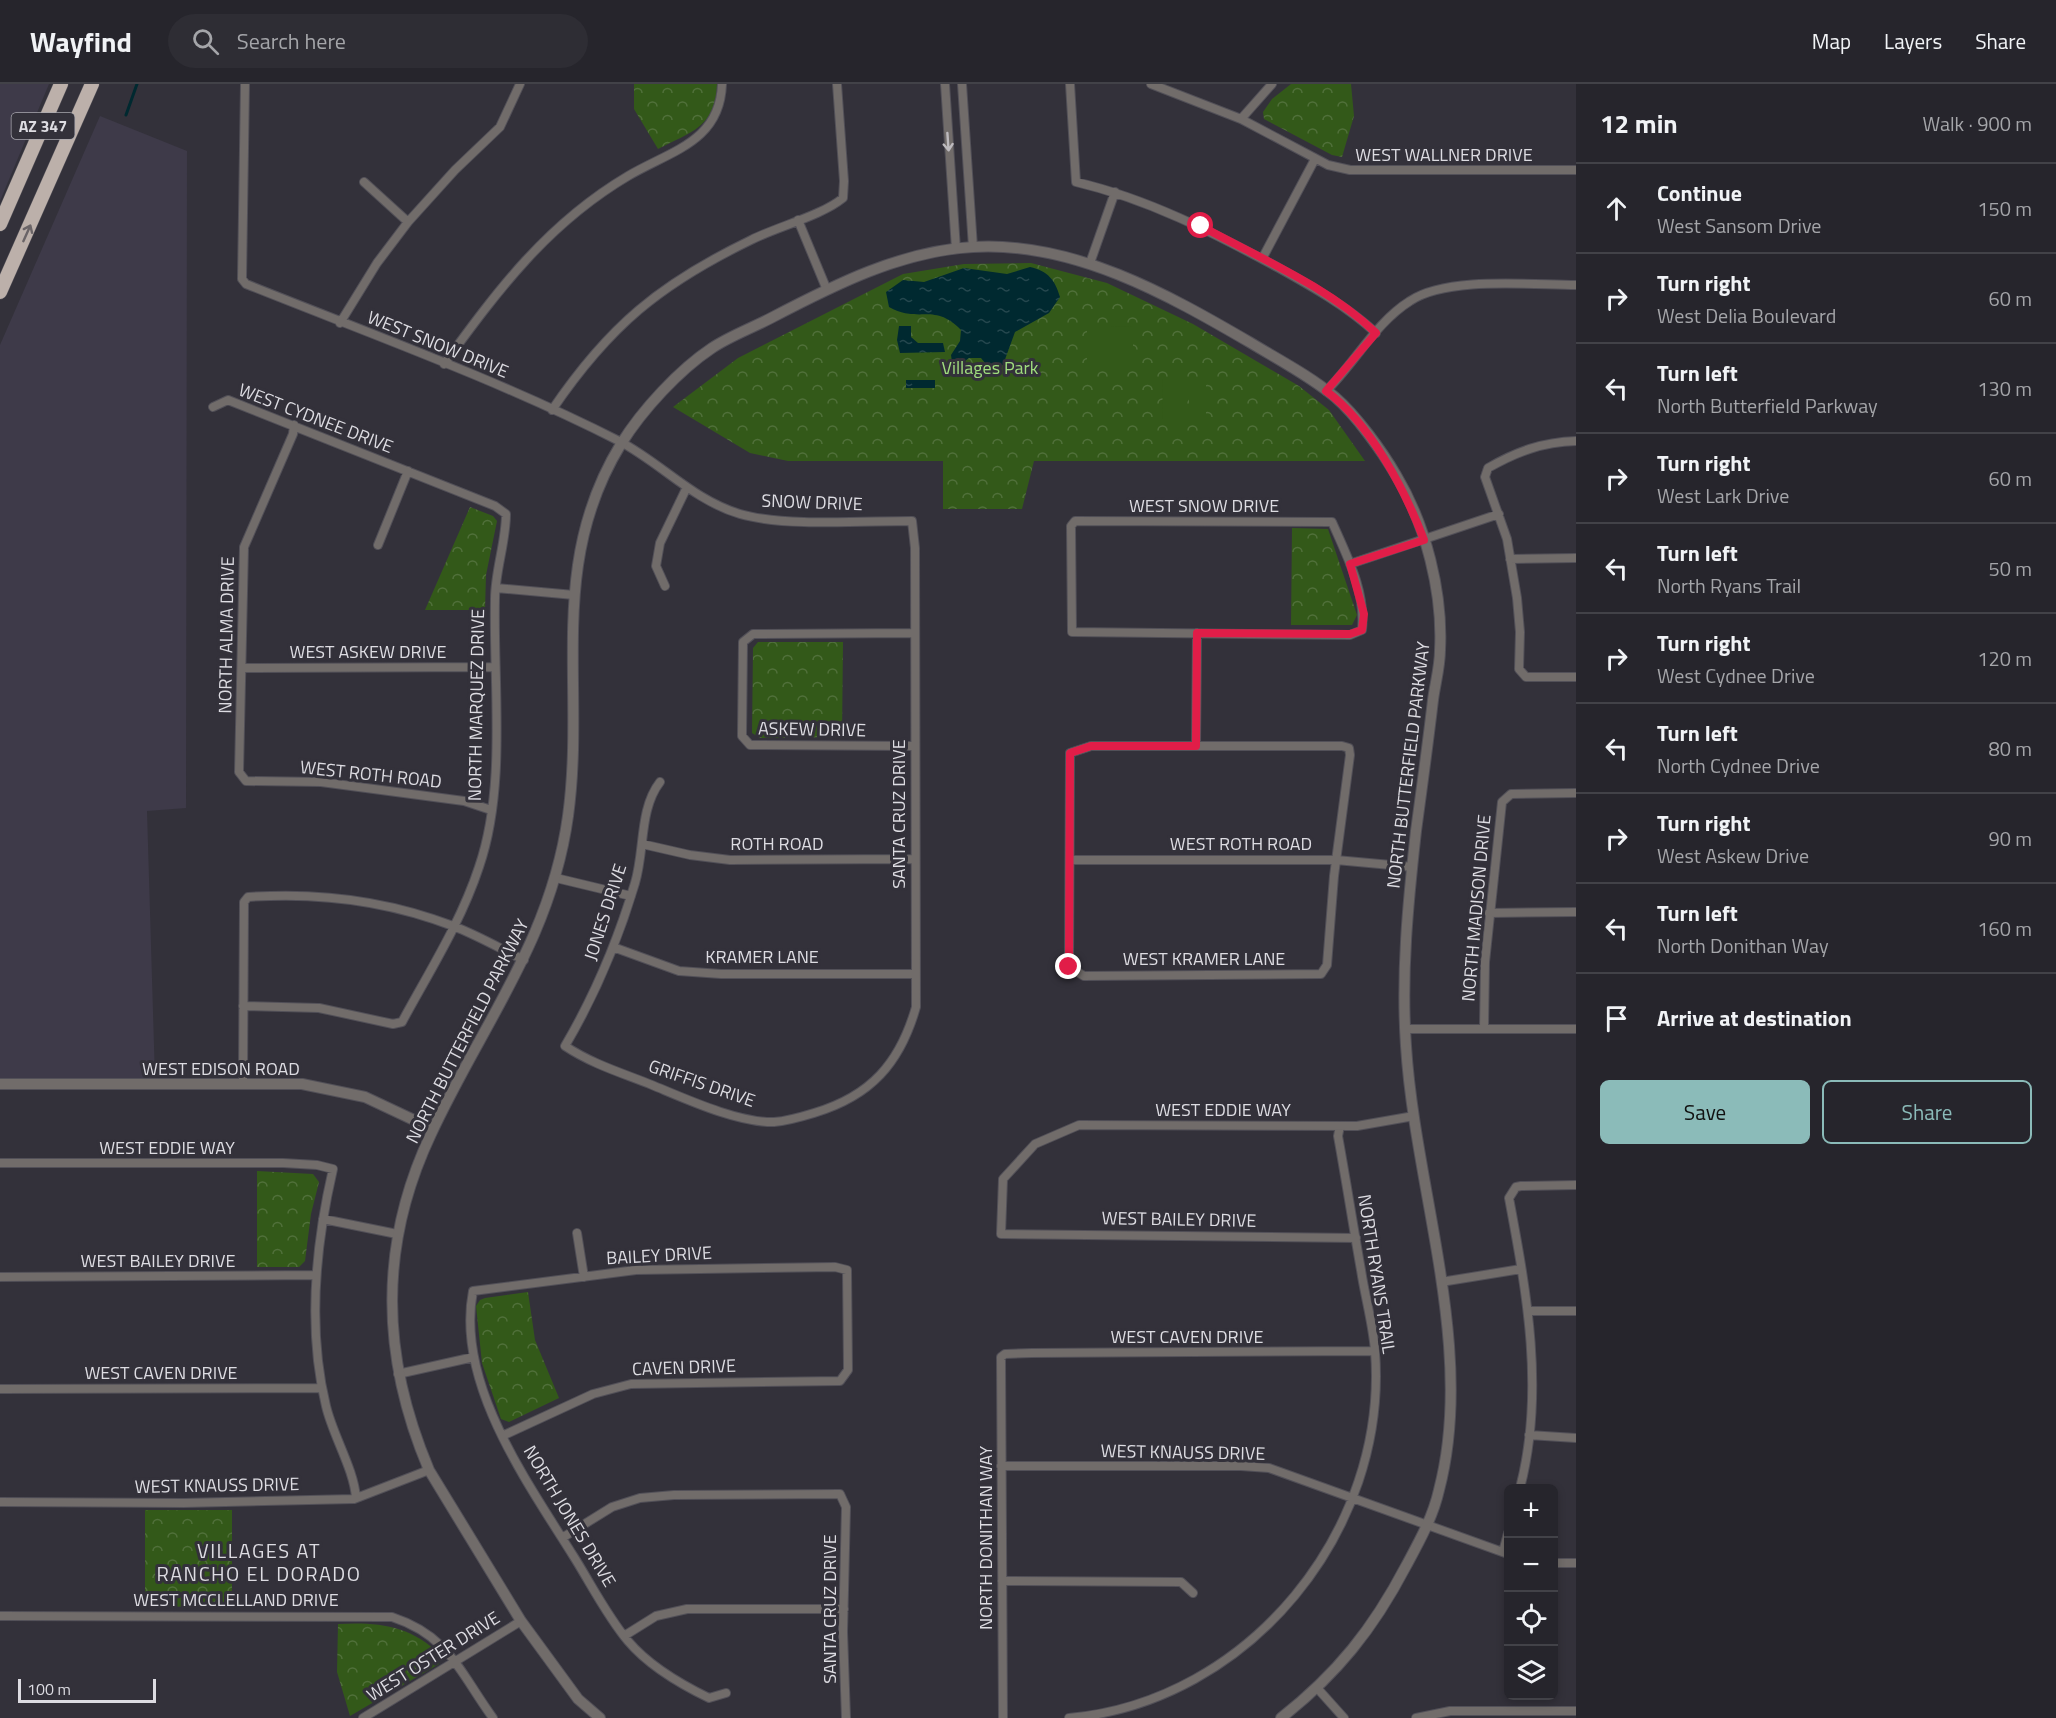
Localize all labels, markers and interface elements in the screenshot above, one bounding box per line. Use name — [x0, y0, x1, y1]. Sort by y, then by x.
search box — [168, 14, 588, 68]
text: Wayfind — [30, 20, 132, 63]
text: Search here — [237, 24, 346, 58]
icon: search — [189, 25, 222, 58]
text: Map — [1812, 25, 1851, 57]
text: Layers — [1884, 25, 1942, 57]
text: Share — [1975, 25, 2026, 57]
text: 12 min — [1600, 104, 1678, 143]
text: Walk · 900 m — [1923, 108, 2032, 139]
road number: AZ 347 — [12, 113, 74, 139]
one-way arrow — [942, 132, 953, 152]
street label: WEST WALLNER DRIVE — [1355, 141, 1533, 168]
text: Continue — [1657, 176, 1742, 210]
icon: ahead — [1600, 192, 1633, 225]
text: 150 m — [1977, 193, 2032, 224]
text: West Sansom Drive — [1657, 210, 1821, 241]
route start — [1187, 212, 1213, 238]
one-way arrow — [22, 224, 34, 242]
text: Turn right — [1657, 266, 1751, 300]
icon: right — [1600, 282, 1633, 315]
text: 60 m — [1988, 283, 2032, 314]
text: West Delia Boulevard — [1657, 300, 1836, 331]
street label: WEST SNOW DRIVE — [363, 303, 513, 385]
park label: Villages Park — [942, 354, 1039, 381]
text: Turn left — [1657, 356, 1738, 390]
icon: left — [1600, 372, 1633, 405]
text: 130 m — [1977, 373, 2032, 404]
street label: WEST CYDNEE DRIVE — [235, 376, 397, 460]
text: North Butterfield Parkway — [1657, 390, 1878, 421]
text: Turn right — [1657, 446, 1751, 480]
icon: right — [1600, 462, 1633, 495]
text: 60 m — [1988, 463, 2032, 494]
text: West Lark Drive — [1657, 480, 1789, 511]
street label: SNOW DRIVE — [761, 487, 863, 517]
street label: WEST SNOW DRIVE — [1129, 492, 1279, 519]
text: Turn left — [1657, 536, 1738, 570]
icon: left — [1600, 552, 1633, 585]
text: 50 m — [1988, 553, 2032, 584]
street label: NORTH ALMA DRIVE — [211, 556, 241, 714]
text: North Ryans Trail — [1657, 570, 1801, 601]
street label: NORTH MARQUEZ DRIVE — [461, 609, 491, 801]
text: Turn right — [1657, 626, 1751, 660]
street label: WEST ASKEW DRIVE — [289, 638, 447, 665]
street label: NORTH BUTTERFIELD PARKWAY — [1379, 640, 1437, 890]
icon: right — [1600, 642, 1633, 675]
text: 120 m — [1977, 643, 2032, 674]
text: West Cydnee Drive — [1657, 660, 1815, 691]
street label: ASKEW DRIVE — [758, 715, 866, 743]
text: Turn left — [1657, 716, 1738, 750]
icon: left — [1600, 732, 1633, 765]
text: 80 m — [1988, 733, 2032, 764]
street label: SANTA CRUZ DRIVE — [885, 739, 912, 889]
text: North Cydnee Drive — [1657, 750, 1820, 781]
street label: WEST ROTH ROAD — [299, 753, 443, 795]
text: Turn right — [1657, 806, 1751, 840]
street label: NORTH MADISON DRIVE — [1454, 813, 1498, 1003]
icon: right — [1600, 822, 1633, 855]
text: 90 m — [1988, 823, 2032, 854]
street label: ROTH ROAD — [730, 830, 824, 857]
street label: WEST ROTH ROAD — [1170, 830, 1312, 857]
text: West Askew Drive — [1657, 840, 1809, 871]
street label: JONES DRIVE — [577, 860, 633, 964]
text: Turn left — [1657, 896, 1738, 930]
icon: left — [1600, 912, 1633, 945]
text: 160 m — [1977, 913, 2032, 944]
street label: NORTH BUTTERFIELD PARKWAY — [399, 914, 536, 1148]
text: North Donithan Way — [1657, 930, 1829, 961]
street label: KRAMER LANE — [705, 943, 819, 970]
street label: WEST KRAMER LANE — [1123, 945, 1285, 972]
route end — [1055, 953, 1081, 979]
text: Arrive at destination — [1657, 1001, 1852, 1035]
icon: arrive — [1600, 1002, 1633, 1035]
street label: GRIFFIS DRIVE — [645, 1052, 759, 1114]
street label: WEST EDISON ROAD — [142, 1055, 300, 1082]
button: Save — [1600, 1080, 1810, 1144]
button: Share — [1822, 1080, 2032, 1144]
street label: WEST EDDIE WAY — [1155, 1096, 1291, 1123]
street label: WEST EDDIE WAY — [99, 1134, 235, 1161]
street label: NORTH RYANS TRAIL — [1351, 1192, 1403, 1356]
street label: WEST BAILEY DRIVE — [1101, 1204, 1257, 1234]
street label: BAILEY DRIVE — [605, 1239, 713, 1271]
street label: WEST BAILEY DRIVE — [81, 1247, 235, 1274]
street label: WEST CAVEN DRIVE — [1110, 1323, 1264, 1350]
street label: CAVEN DRIVE — [631, 1352, 737, 1382]
street label: WEST CAVEN DRIVE — [84, 1359, 238, 1386]
street label: WEST KNAUSS DRIVE — [1100, 1437, 1266, 1467]
street label: NORTH JONES DRIVE — [517, 1440, 623, 1592]
street label: NORTH DONITHAN WAY — [972, 1446, 999, 1630]
street label: WEST KNAUSS DRIVE — [134, 1470, 300, 1500]
map controls — [1504, 1484, 1558, 1700]
button: + — [1504, 1484, 1558, 1538]
street label: SANTA CRUZ DRIVE — [816, 1534, 843, 1684]
district label: VILLAGES AT RANCHO EL DORADO — [157, 1535, 361, 1589]
button: − — [1504, 1538, 1558, 1592]
street label: WEST MCCLELLAND DRIVE — [133, 1586, 339, 1613]
button: locate — [1504, 1592, 1558, 1646]
street label: WEST OSTER DRIVE — [361, 1604, 505, 1708]
button: layers — [1504, 1646, 1558, 1700]
scale bar — [18, 1676, 156, 1704]
text: 100 m — [27, 1677, 71, 1701]

